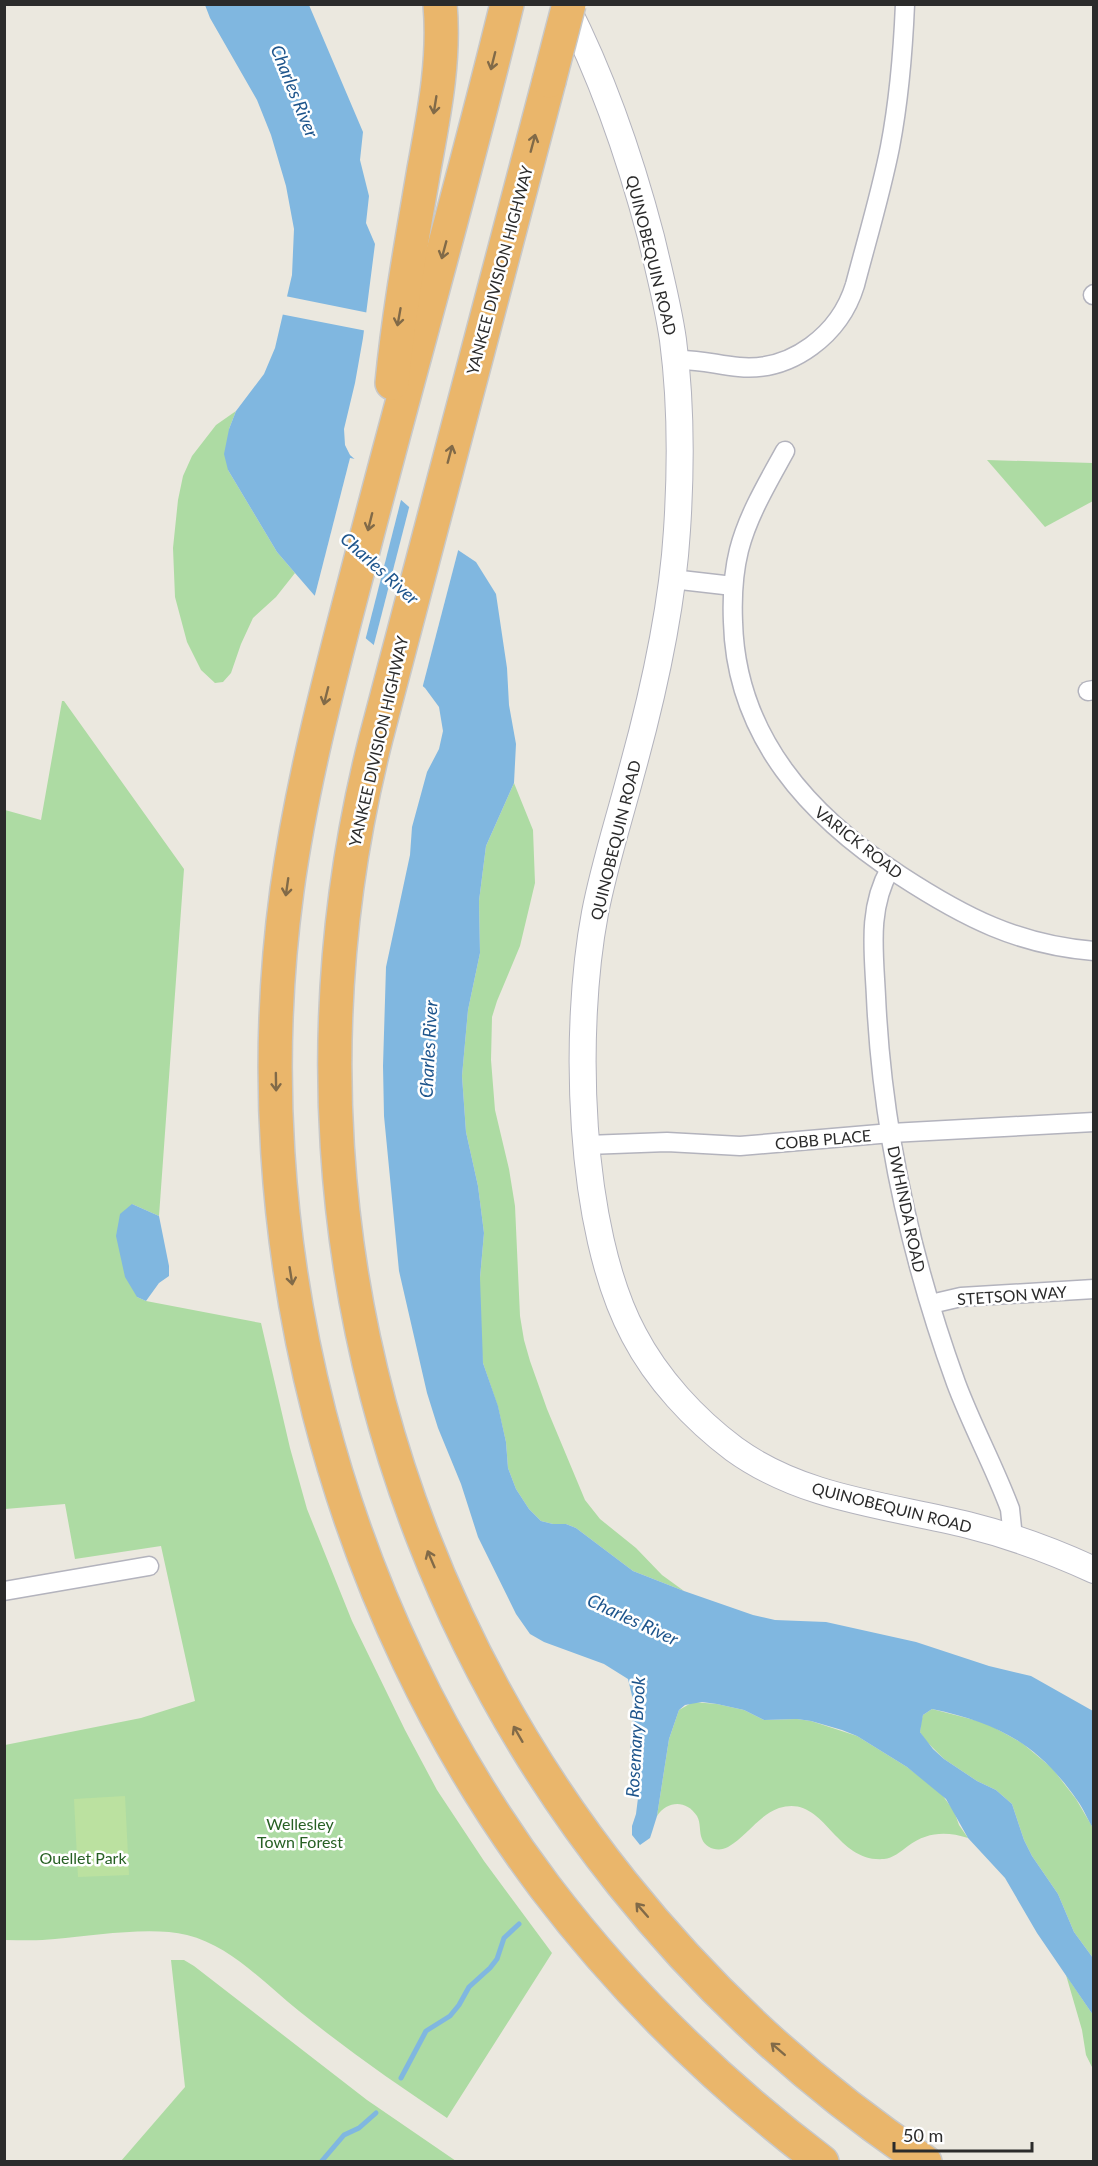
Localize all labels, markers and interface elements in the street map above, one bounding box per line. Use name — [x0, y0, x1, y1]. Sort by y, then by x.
water label: Charles River — [266, 41, 324, 141]
one-way arrow — [487, 52, 499, 71]
one-way arrow — [430, 94, 441, 114]
one-way arrow — [527, 134, 539, 153]
street label: YANKEE DIVISION HIGHWAY — [462, 163, 536, 377]
street label: QUINOBEQUIN ROAD — [623, 173, 681, 337]
one-way arrow — [437, 240, 449, 259]
one-way arrow — [393, 307, 404, 327]
one-way arrow — [445, 444, 457, 463]
one-way arrow — [364, 512, 375, 531]
water label: Charles River — [336, 527, 424, 609]
street label: YANKEE DIVISION HIGHWAY — [345, 634, 411, 848]
one-way arrow — [319, 687, 331, 706]
street label: QUINOBEQUIN ROAD — [586, 758, 644, 922]
street label: VARICK ROAD — [811, 802, 907, 882]
one-way arrow — [282, 877, 293, 897]
water label: Charles River — [414, 999, 442, 1098]
one-way arrow — [270, 1071, 282, 1091]
street label: COBB PLACE — [774, 1125, 872, 1153]
street label: DWHINDA ROAD — [884, 1144, 930, 1274]
one-way arrow — [286, 1266, 297, 1285]
street label: STETSON WAY — [957, 1282, 1068, 1308]
street label: QUINOBEQUIN ROAD — [810, 1478, 974, 1536]
one-way arrow — [425, 1550, 436, 1569]
water label: Charles River — [584, 1588, 683, 1650]
water label: Rosemary Brook — [621, 1676, 649, 1798]
one-way arrow — [511, 1725, 523, 1742]
park label: Wellesley Town Forest — [257, 1814, 343, 1851]
park label: Ouellet Park — [39, 1848, 127, 1867]
one-way arrow — [636, 1902, 649, 1918]
one-way arrow — [771, 2042, 786, 2056]
scale bar — [894, 2115, 1032, 2153]
text: 50 m — [903, 2124, 943, 2146]

